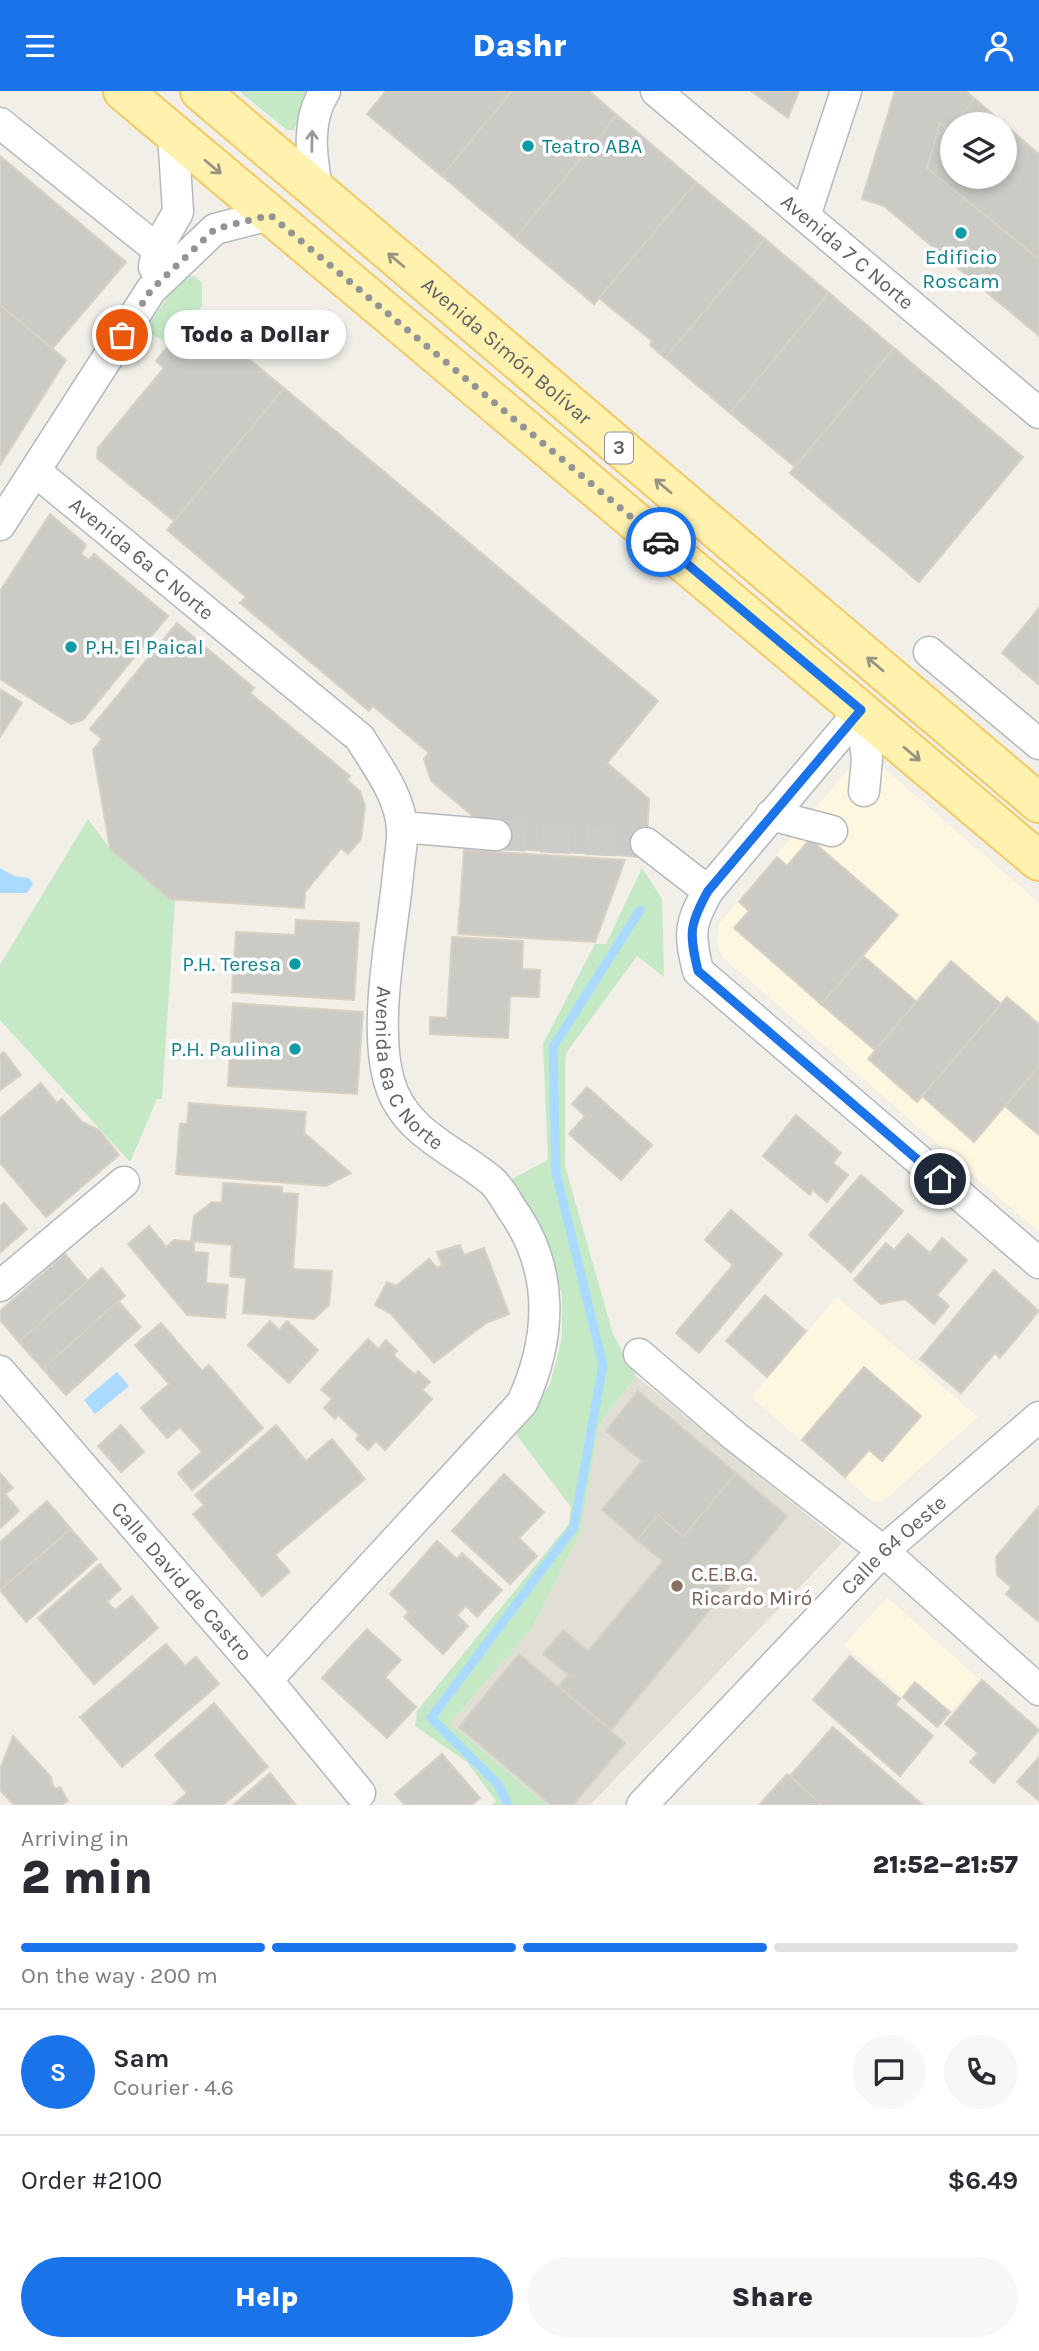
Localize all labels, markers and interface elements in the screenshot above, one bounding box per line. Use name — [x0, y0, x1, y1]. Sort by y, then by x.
icon: menu — [21, 27, 59, 65]
text: Dashr — [473, 27, 566, 64]
icon: person — [980, 27, 1018, 65]
map controls — [940, 112, 1017, 189]
button: layers — [940, 112, 1017, 189]
one-way arrow — [305, 130, 319, 153]
place label: Teatro ABA — [542, 134, 642, 158]
marker: Teatro ABA — [520, 138, 536, 154]
one-way arrow — [203, 159, 221, 175]
street label: Avenida 7 C Norte — [776, 189, 919, 314]
marker: Edificio Roscam — [953, 225, 969, 241]
place label: Edificio Roscam — [922, 245, 1000, 293]
one-way arrow — [387, 252, 405, 268]
street label: Avenida Simón Bolívar — [417, 272, 597, 430]
pin — [92, 305, 152, 365]
callout: Todo a Dollar — [164, 310, 346, 359]
icon: bag — [103, 316, 141, 354]
text: Todo a Dollar — [181, 321, 329, 348]
road number: 3 — [605, 433, 633, 463]
one-way arrow — [655, 478, 673, 493]
street label: Avenida 6a C Norte — [65, 492, 219, 625]
courier — [626, 507, 696, 577]
icon: car — [642, 523, 680, 561]
place label: P.H. El Paical — [85, 635, 204, 659]
marker: P.H. El Paical — [63, 639, 79, 655]
one-way arrow — [866, 656, 884, 672]
one-way arrow — [903, 746, 921, 762]
place label: P.H. Teresa — [182, 952, 281, 976]
marker: P.H. Teresa — [287, 956, 303, 972]
street label: Avenida 6a C Norte — [371, 985, 448, 1155]
place label: P.H. Paulina — [171, 1037, 281, 1061]
marker: P.H. Paulina — [287, 1041, 303, 1057]
pin — [910, 1149, 970, 1209]
icon: home — [921, 1160, 959, 1198]
street label: Calle 64 Oeste — [836, 1490, 951, 1600]
street label: Calle David de Castro — [106, 1497, 257, 1666]
place label: C.E.B.G. Ricardo Miró — [691, 1562, 812, 1610]
marker: C.E.B.G. Ricardo Miró — [669, 1578, 685, 1594]
text: Arriving in — [21, 1825, 129, 1852]
text: 21:52–21:57 — [873, 1849, 1018, 1880]
text: 2 min — [21, 1851, 153, 1905]
text: On the way · 200 m — [21, 1962, 218, 1989]
button: chat — [852, 2035, 926, 2109]
button: phone — [944, 2035, 1018, 2109]
text: Sam — [113, 2043, 169, 2074]
text: S — [50, 2057, 66, 2088]
text: Courier · 4.6 — [113, 2074, 234, 2101]
text: Order #2100 — [21, 2165, 162, 2196]
text: $6.49 — [947, 2165, 1018, 2196]
button: Help — [21, 2257, 513, 2337]
button: Share — [527, 2257, 1018, 2337]

